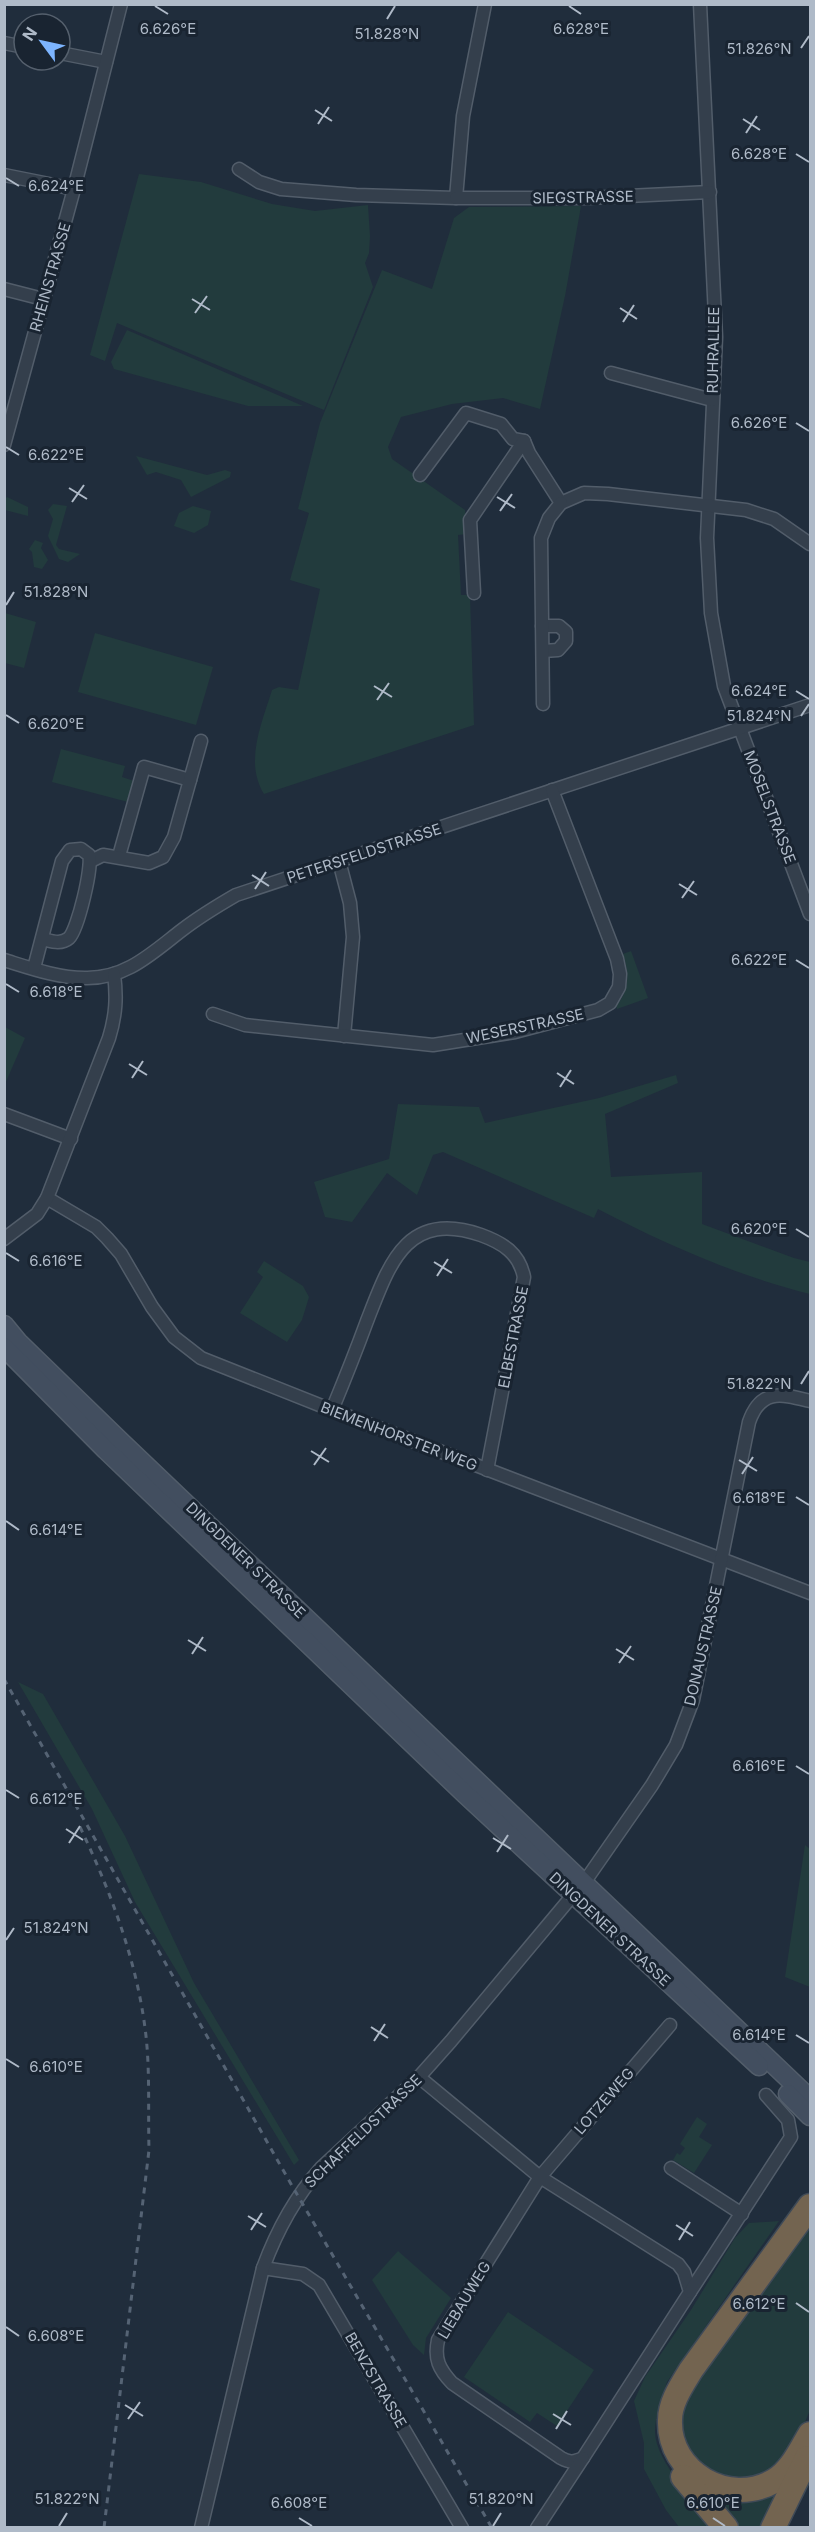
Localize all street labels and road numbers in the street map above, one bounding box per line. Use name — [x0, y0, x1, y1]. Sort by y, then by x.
street label: SIEGSTRASSE — [532, 187, 634, 207]
street label: RHEINSTRASSE — [25, 220, 75, 334]
street label: RUHRALLEE — [703, 306, 723, 394]
street label: MOSELSTRASSE — [740, 748, 800, 866]
street label: PETERSFELDSTRASSE — [284, 819, 444, 887]
street label: WESERSTRASSE — [464, 1004, 586, 1048]
street label: ELBESTRASSE — [494, 1284, 532, 1390]
street label: BIEMENHORSTER WEG — [318, 1397, 480, 1475]
street label: DINGDENER STRASSE — [182, 1498, 310, 1622]
street label: DONAUSTRASSE — [680, 1584, 726, 1708]
street label: DINGDENER STRASSE — [545, 1868, 675, 1990]
street label: LOTZEWEG — [570, 2064, 638, 2138]
street label: SCHAFFELDSTRASSE — [300, 2070, 426, 2192]
street label: LIEBAUWEG — [433, 2258, 495, 2342]
street label: BENZSTRASSE — [341, 2329, 411, 2431]

